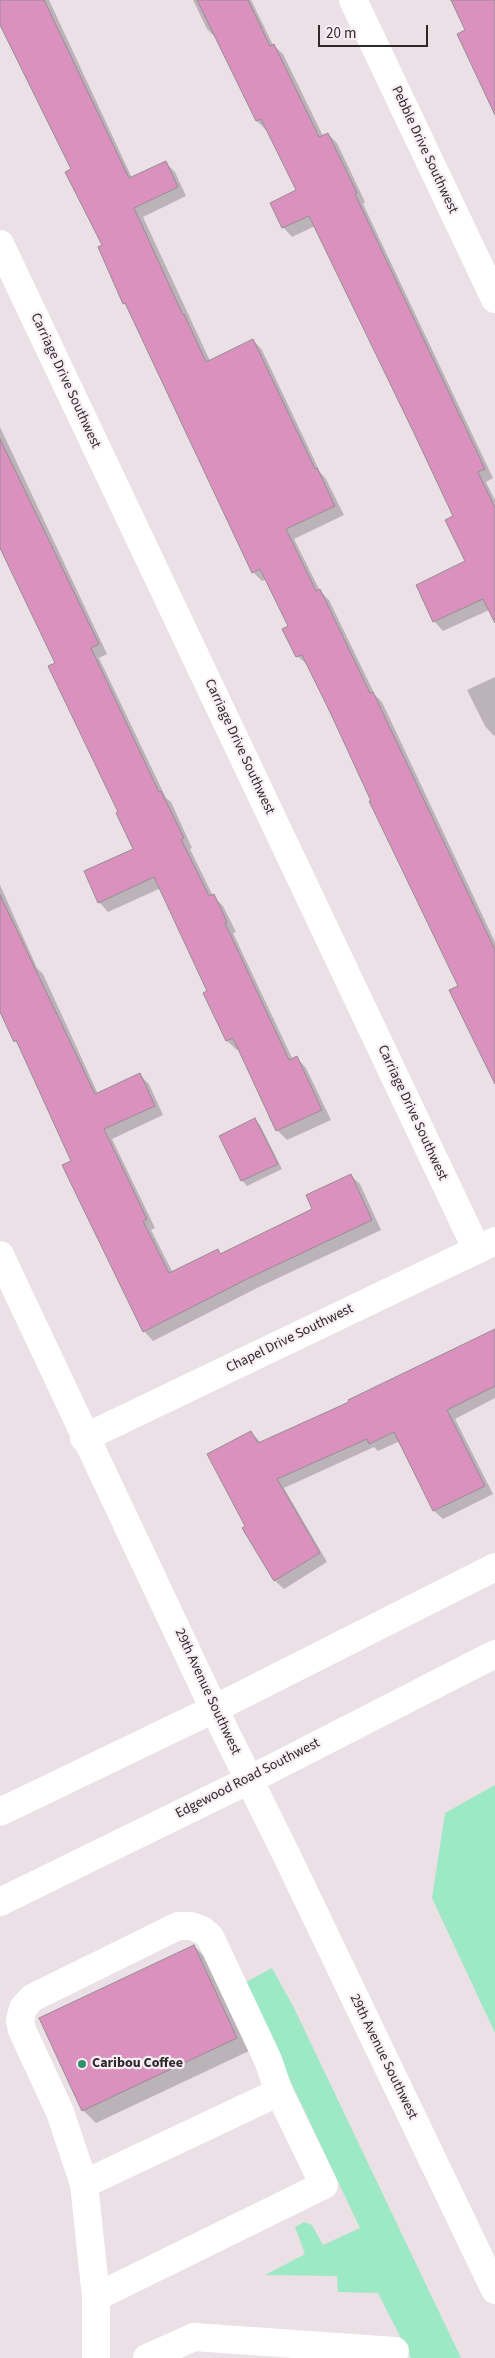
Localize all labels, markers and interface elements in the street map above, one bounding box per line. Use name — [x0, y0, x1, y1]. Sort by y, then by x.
scale bar — [320, 15, 430, 47]
text: 20 m — [326, 23, 356, 44]
street label: Pebble Drive Southwest — [387, 84, 461, 216]
street label: Carriage Drive Southwest — [26, 311, 104, 451]
street label: Carriage Drive Southwest — [200, 677, 278, 817]
street label: Carriage Drive Southwest — [373, 1043, 451, 1183]
street label: Chapel Drive Southwest — [224, 1301, 356, 1377]
street label: 29th Avenue Southwest — [170, 1626, 244, 1758]
street label: Edgewood Road Southwest — [173, 1735, 323, 1823]
street label: 29th Avenue Southwest — [345, 1992, 421, 2122]
place label: Caribou Coffee — [92, 2056, 183, 2072]
marker: Caribou Coffee — [76, 2058, 88, 2070]

